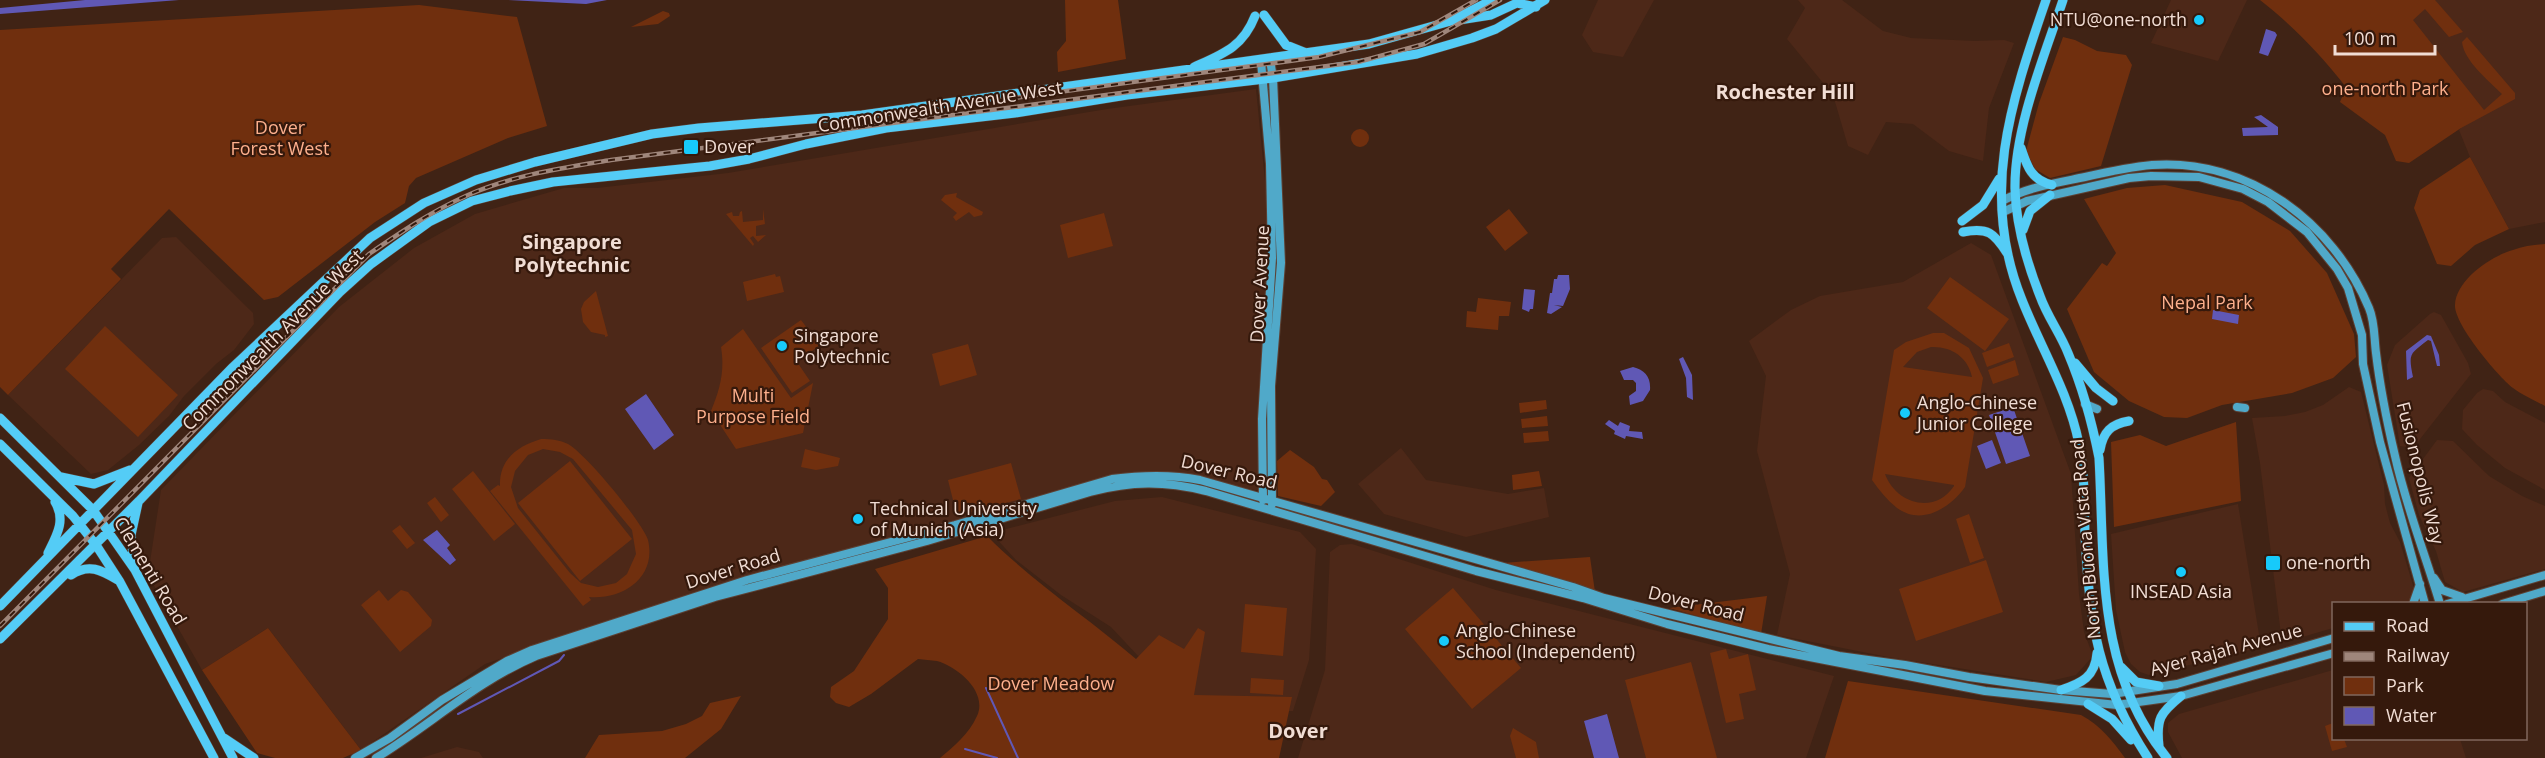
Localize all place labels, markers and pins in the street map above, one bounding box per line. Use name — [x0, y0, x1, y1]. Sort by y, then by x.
place label: NTU@one-north — [2050, 7, 2187, 31]
marker: NTU@one-north — [2192, 13, 2206, 27]
place label: Dover — [704, 134, 755, 158]
marker: Dover — [682, 138, 700, 156]
place label: Singapore Polytechnic — [794, 323, 890, 368]
marker: Singapore Polytechnic — [775, 339, 789, 353]
place label: Anglo-Chinese Junior College — [1915, 390, 2037, 435]
marker: Anglo-Chinese Junior College — [1898, 406, 1912, 420]
place label: Technical University of Munich (Asia) — [870, 496, 1038, 541]
marker: Technical University of Munich (Asia) — [851, 512, 865, 526]
place label: one-north — [2286, 550, 2370, 574]
marker: one-north — [2264, 554, 2282, 572]
marker: INSEAD Asia — [2174, 565, 2188, 579]
place label: INSEAD Asia — [2130, 579, 2232, 603]
place label: Anglo-Chinese School (Independent) — [1456, 618, 1635, 663]
marker: Anglo-Chinese School (Independent) — [1437, 634, 1451, 648]

